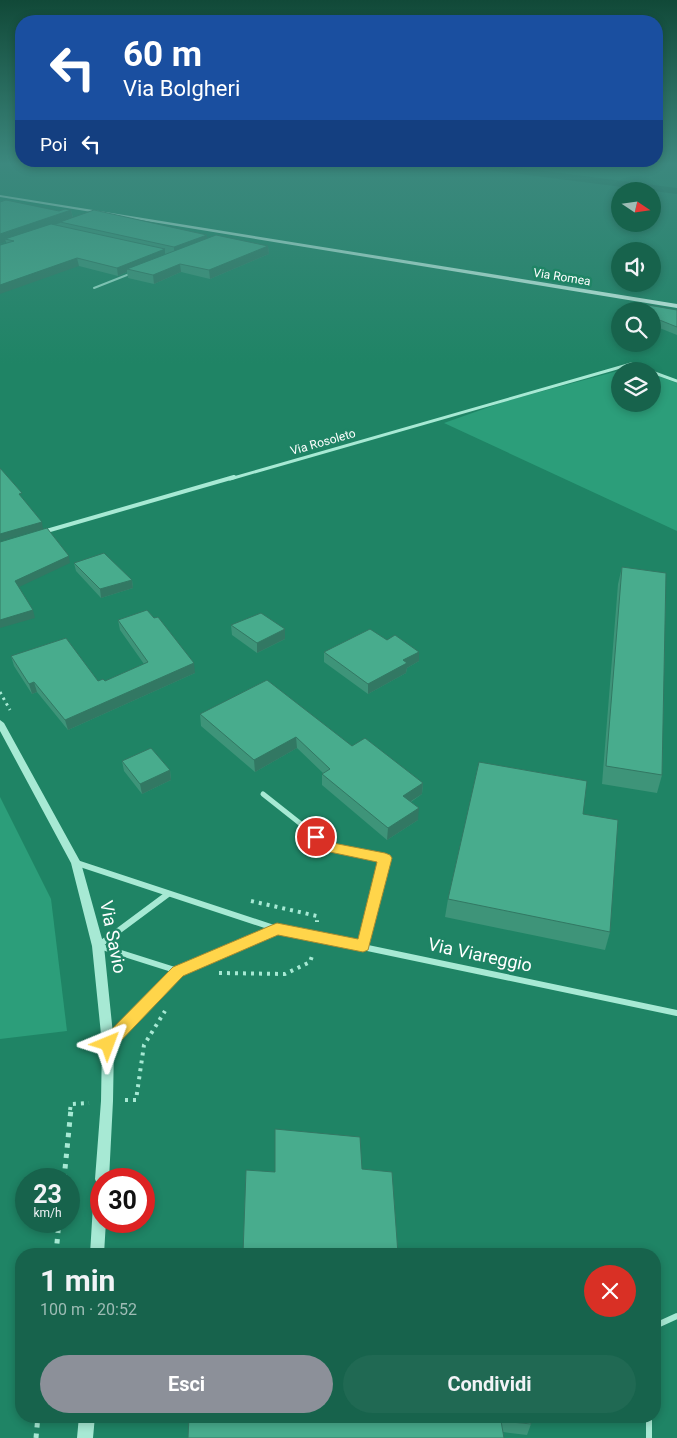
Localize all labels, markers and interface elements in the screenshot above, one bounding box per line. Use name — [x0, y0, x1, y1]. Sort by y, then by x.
text: 60 m — [123, 34, 202, 75]
icon: left — [40, 35, 105, 100]
text: Via Bolgheri — [123, 76, 240, 101]
icon: left — [77, 130, 105, 158]
text: Poi — [40, 133, 67, 156]
north arrow — [611, 182, 661, 232]
map controls — [611, 182, 661, 412]
button: sound — [611, 242, 661, 292]
street label: Via Romea — [532, 266, 592, 288]
button: search — [611, 302, 661, 352]
button: layers — [611, 362, 661, 412]
street label: Via Rosoleto — [289, 426, 357, 458]
pin — [295, 816, 337, 858]
icon: arrive — [302, 823, 330, 851]
street label: Via Savio — [96, 899, 131, 975]
street label: Via Viareggio — [426, 933, 534, 976]
position arrow — [81, 1017, 133, 1069]
speed limit sign: 30 — [90, 1168, 155, 1233]
text: 23 — [33, 1180, 62, 1209]
text: km/h — [33, 1206, 62, 1220]
text: 1 min — [40, 1263, 115, 1298]
button: close — [584, 1265, 636, 1317]
text: 100 m · 20:52 — [40, 1300, 137, 1319]
button: Esci — [40, 1355, 333, 1413]
button: Condividi — [343, 1355, 636, 1413]

